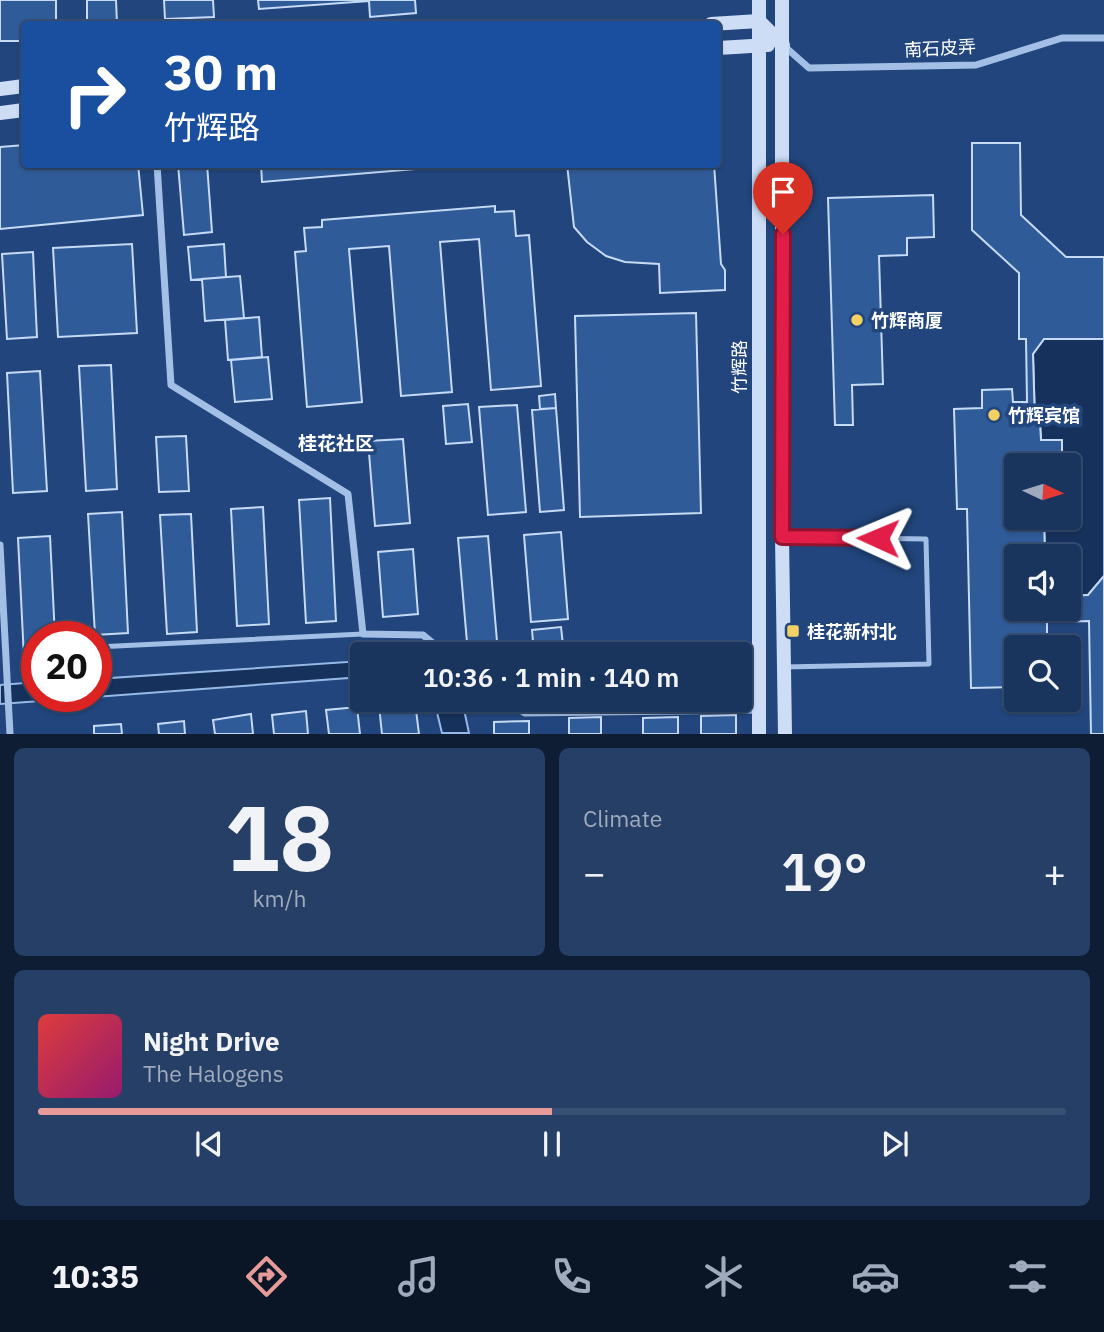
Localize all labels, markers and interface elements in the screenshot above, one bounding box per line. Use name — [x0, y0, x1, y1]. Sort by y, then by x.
street label: 南石皮弄 — [903, 35, 977, 61]
text: 30 m — [164, 40, 278, 103]
icon: right — [49, 49, 140, 140]
text: 竹辉路 — [164, 106, 260, 148]
pin — [753, 162, 813, 234]
icon: arrive — [764, 173, 802, 211]
place label: 竹辉商厦 — [871, 309, 943, 332]
marker: 竹辉商厦 — [849, 312, 865, 328]
street label: 竹辉路 — [728, 340, 751, 394]
place label: 竹辉宾馆 — [1008, 404, 1080, 427]
marker: 竹辉宾馆 — [986, 407, 1002, 423]
district label: 桂花社区 — [298, 431, 374, 455]
north arrow — [1004, 453, 1082, 530]
map controls — [1004, 453, 1081, 712]
position arrow — [841, 501, 915, 575]
button: sound — [1004, 544, 1081, 621]
place label: 桂花新村北 — [807, 620, 897, 643]
speed limit sign: 20 — [21, 621, 112, 712]
marker: 桂花新村北 — [785, 623, 801, 639]
button: search — [1004, 635, 1081, 712]
text: 10:36 · 1 min · 140 m — [423, 660, 679, 694]
text: 18 — [225, 778, 334, 896]
text: Climate — [583, 803, 662, 833]
text: 19° — [781, 838, 868, 905]
text: − — [583, 848, 606, 897]
text: + — [1043, 848, 1066, 897]
text: km/h — [252, 883, 307, 913]
text: Night Drive — [143, 1024, 280, 1058]
text: The Halogens — [143, 1058, 284, 1088]
icon: previous — [190, 1125, 228, 1163]
icon: pause — [533, 1125, 571, 1163]
icon: next — [876, 1125, 914, 1163]
icon: directions — [242, 1252, 291, 1301]
icon: music — [394, 1252, 443, 1301]
icon: phone — [547, 1252, 596, 1301]
icon: climate — [699, 1252, 748, 1301]
icon: car — [851, 1252, 900, 1301]
icon: filters — [1003, 1252, 1052, 1301]
text: 10:35 — [52, 1255, 139, 1297]

